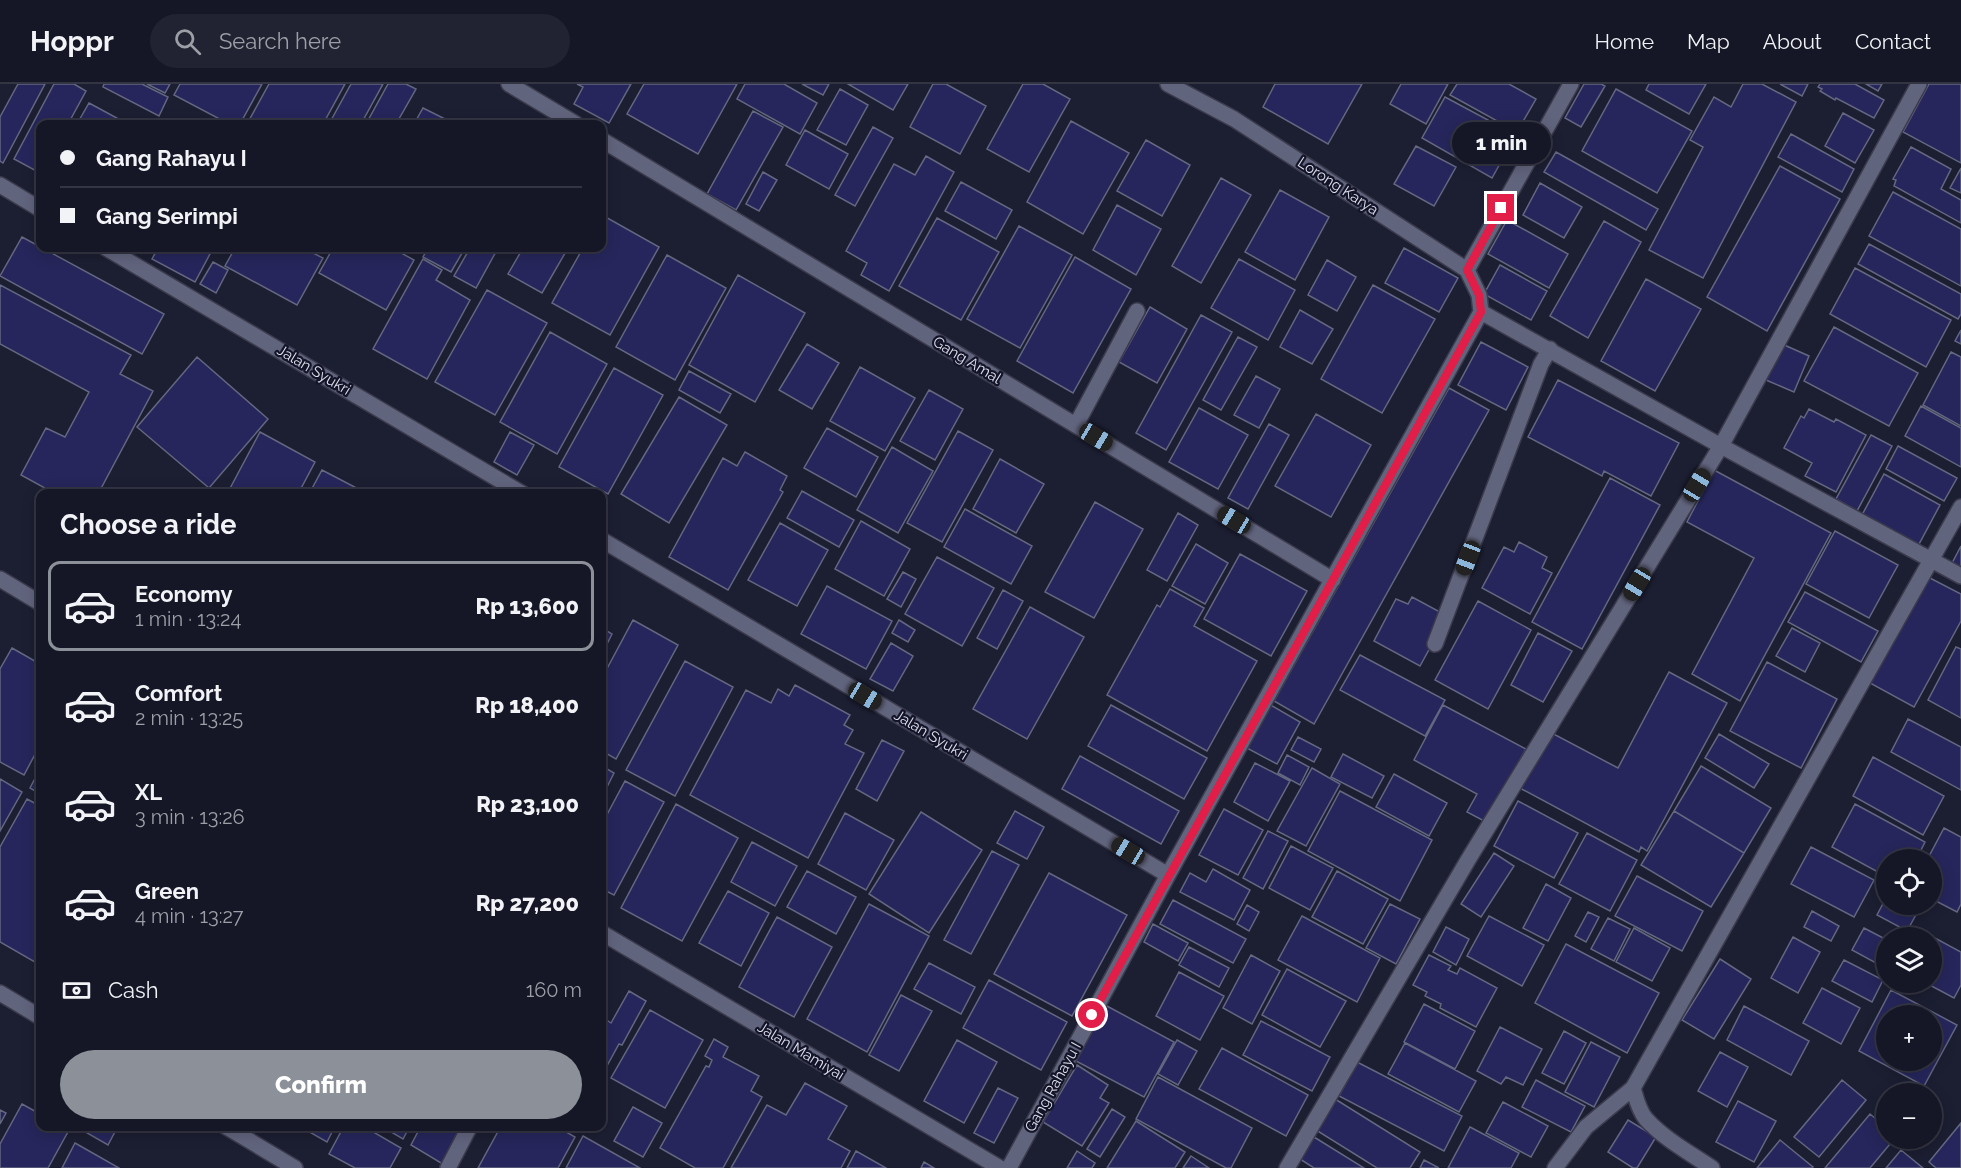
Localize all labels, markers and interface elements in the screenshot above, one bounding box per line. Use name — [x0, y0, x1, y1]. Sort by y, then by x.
search box — [150, 14, 570, 68]
text: Hoppr — [30, 25, 114, 58]
icon: search — [171, 25, 204, 58]
text: Search here — [219, 28, 341, 54]
text: Home — [1595, 29, 1654, 54]
text: Map — [1687, 29, 1730, 54]
text: About — [1763, 29, 1822, 54]
text: Contact — [1855, 29, 1931, 54]
callout: 1 min — [1452, 121, 1550, 163]
text: 1 min — [1476, 131, 1527, 155]
text: Gang Rahayu I — [96, 145, 247, 171]
street label: Lorong Karya — [1294, 153, 1382, 219]
route end — [1487, 194, 1514, 221]
text: Gang Serimpi — [96, 203, 238, 229]
street label: Gang Amal — [930, 333, 1005, 388]
street label: Jalan Syukri — [274, 341, 354, 399]
car — [1076, 420, 1116, 454]
car — [1680, 465, 1714, 505]
car — [1214, 503, 1254, 537]
text: Choose a ride — [60, 509, 236, 540]
car — [1453, 538, 1483, 578]
car — [1620, 564, 1654, 604]
icon: car — [63, 579, 117, 633]
text: Economy — [135, 581, 233, 607]
text: Rp 13,600 — [476, 593, 579, 619]
text: 1 min · 13:24 — [135, 607, 241, 631]
icon: car — [63, 678, 117, 732]
car — [845, 679, 885, 713]
text: Comfort — [135, 680, 222, 706]
text: Rp 18,400 — [475, 692, 579, 718]
text: 2 min · 13:25 — [135, 706, 243, 730]
street label: Jalan Syukri — [891, 706, 971, 764]
icon: car — [63, 777, 117, 831]
text: XL — [135, 779, 162, 805]
text: Rp 23,100 — [476, 791, 579, 817]
text: 3 min · 13:26 — [135, 805, 245, 829]
car — [1108, 834, 1148, 868]
map controls — [1876, 849, 1942, 1149]
button: locate — [1876, 849, 1942, 915]
icon: car — [63, 876, 117, 930]
text: Green — [135, 878, 199, 904]
text: Rp 27,200 — [476, 890, 579, 916]
text: 4 min · 13:27 — [135, 904, 244, 928]
button: layers — [1876, 927, 1942, 993]
icon: cash — [60, 974, 93, 1007]
text: Cash — [108, 977, 159, 1003]
text: 160 m — [526, 978, 582, 1002]
route start — [1078, 1001, 1105, 1028]
button: + — [1876, 1005, 1942, 1071]
street label: Jalan Mamiyai — [754, 1018, 848, 1084]
street label: Gang Rahayu I — [1021, 1039, 1085, 1135]
button: Confirm — [60, 1050, 582, 1119]
button: − — [1876, 1083, 1942, 1149]

